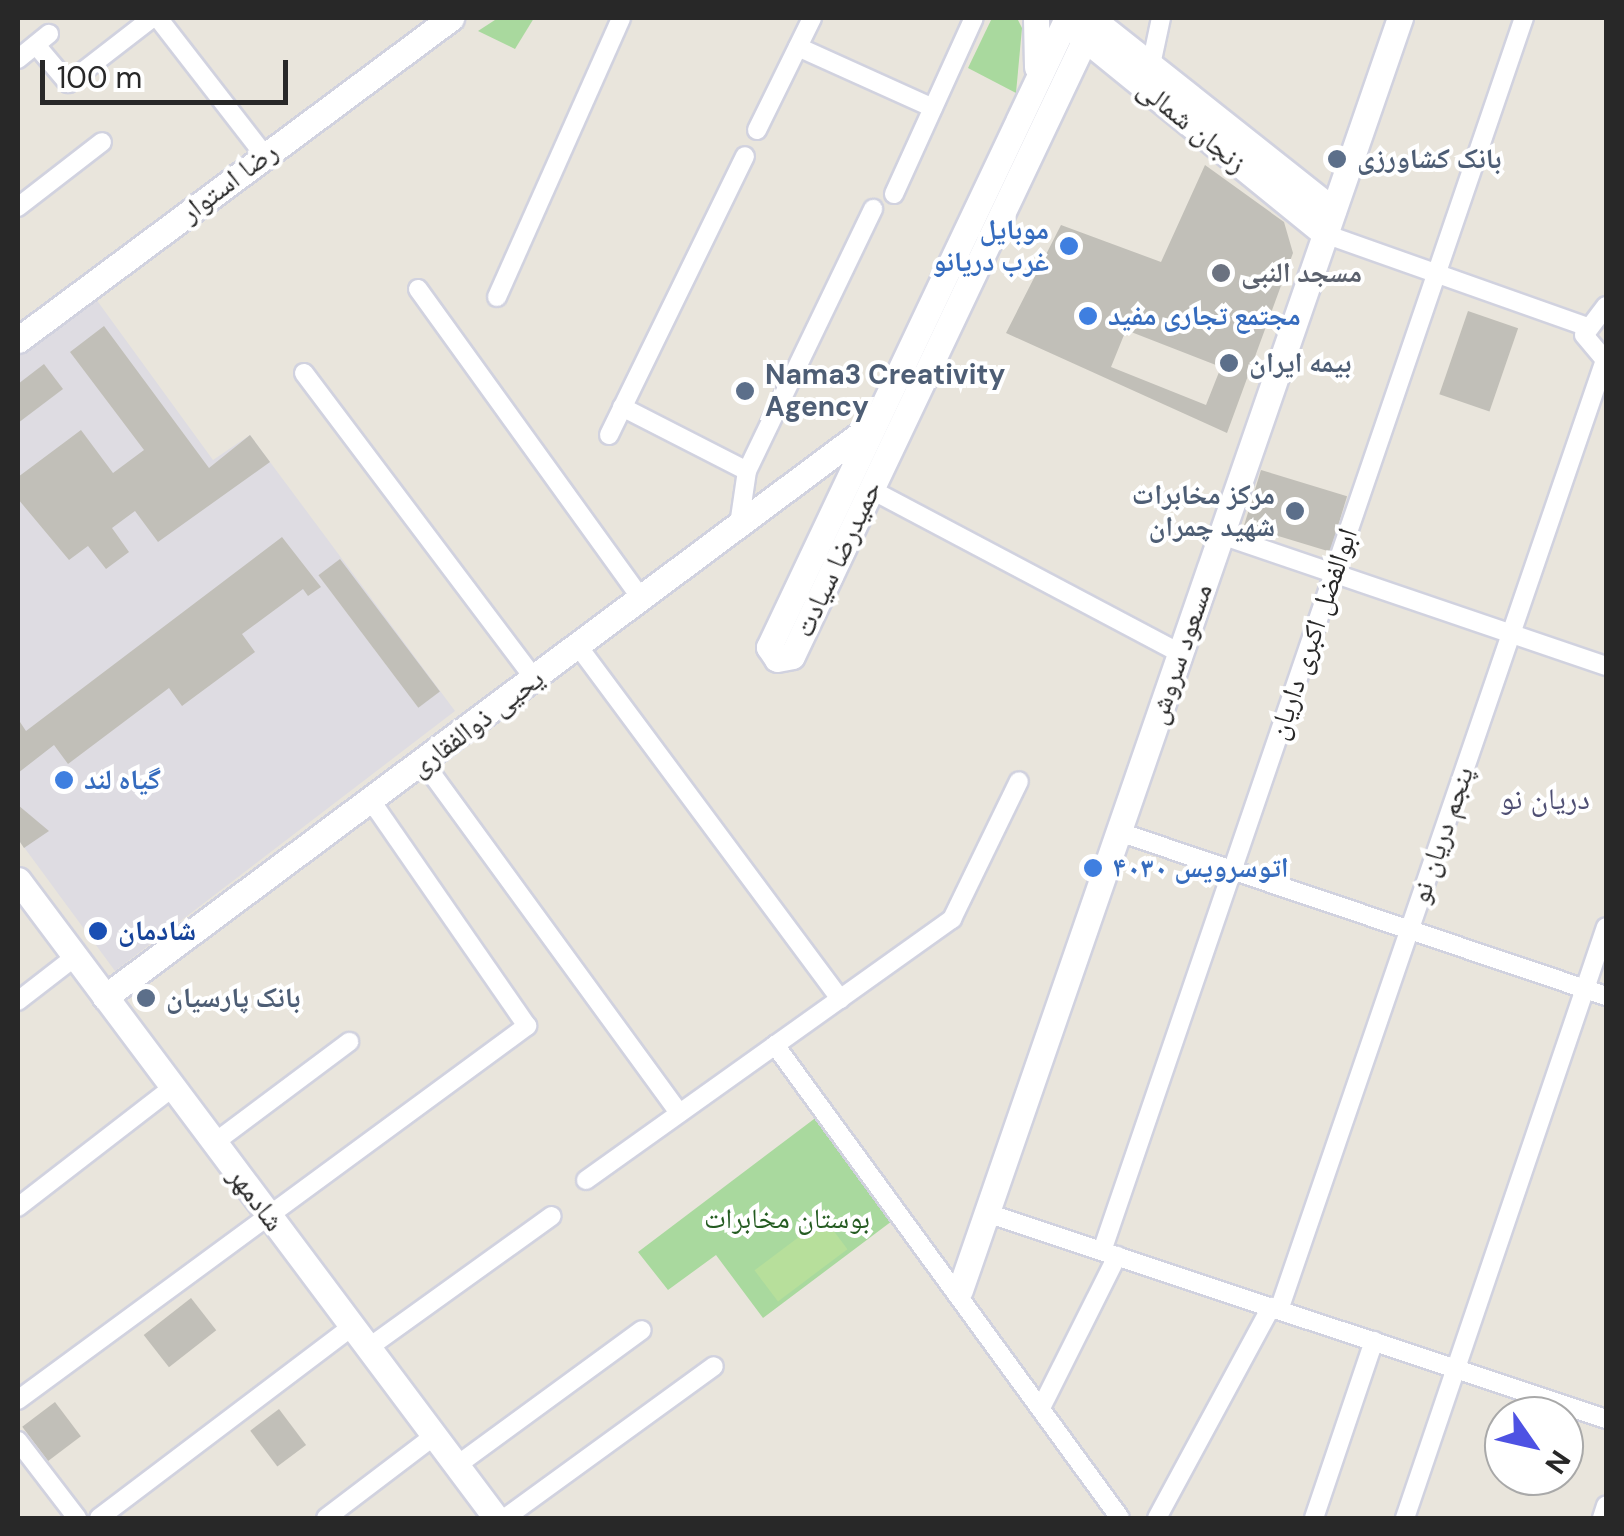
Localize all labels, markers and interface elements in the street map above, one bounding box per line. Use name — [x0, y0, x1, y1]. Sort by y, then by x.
scale bar — [45, 40, 292, 102]
text: 100 m — [57, 58, 142, 97]
street label: زنجان شمالی — [1131, 72, 1253, 180]
street label: رضا استوار — [174, 135, 284, 229]
place label: بانک کشاورزی — [1357, 142, 1501, 176]
marker: بانک کشاورزی — [1326, 148, 1348, 170]
place label: موبایل غرب دریانو — [933, 213, 1049, 279]
marker: موبایل غرب دریانو — [1058, 235, 1080, 257]
place label: مسجد النبی — [1241, 256, 1362, 290]
marker: مسجد النبی — [1210, 262, 1232, 284]
place label: مجتمع تجاری مفید — [1108, 299, 1301, 333]
marker: مجتمع تجاری مفید — [1077, 305, 1099, 327]
place label: بیمه ایران — [1249, 346, 1351, 380]
marker: بیمه ایران — [1218, 352, 1240, 374]
place label: Nama3 Creativity Agency — [765, 358, 1005, 424]
marker: Nama3 Creativity Agency — [734, 380, 756, 402]
street label: حمیدرضا سیادت — [787, 475, 889, 643]
place label: مرکز مخابرات شهید چمران — [1132, 478, 1275, 544]
marker: مرکز مخابرات شهید چمران — [1284, 500, 1306, 522]
street label: ابوالفضل اکبری داریان — [1261, 524, 1365, 744]
street label: مسعود سروش — [1140, 579, 1220, 729]
street label: یحیی ذوالفقاری — [403, 662, 551, 784]
street label: پنجم دریان‌ نو — [1403, 762, 1481, 908]
place label: گیاه لند — [84, 763, 161, 797]
marker: گیاه لند — [53, 769, 75, 791]
district label: دریان نو — [1500, 781, 1590, 817]
place label: اتوسرویس ۴۰۳۰ — [1113, 851, 1289, 885]
marker: اتوسرویس ۴۰۳۰ — [1082, 857, 1104, 879]
place label: شادمان — [118, 914, 196, 948]
marker: شادمان — [87, 920, 109, 942]
place label: بانک پارسیان — [166, 981, 300, 1015]
marker: بانک پارسیان — [135, 987, 157, 1009]
street label: شادمهر — [221, 1160, 291, 1238]
park label: بوستان مخابرات — [704, 1202, 870, 1236]
north arrow — [1484, 1396, 1584, 1496]
text: N — [1537, 1443, 1579, 1481]

